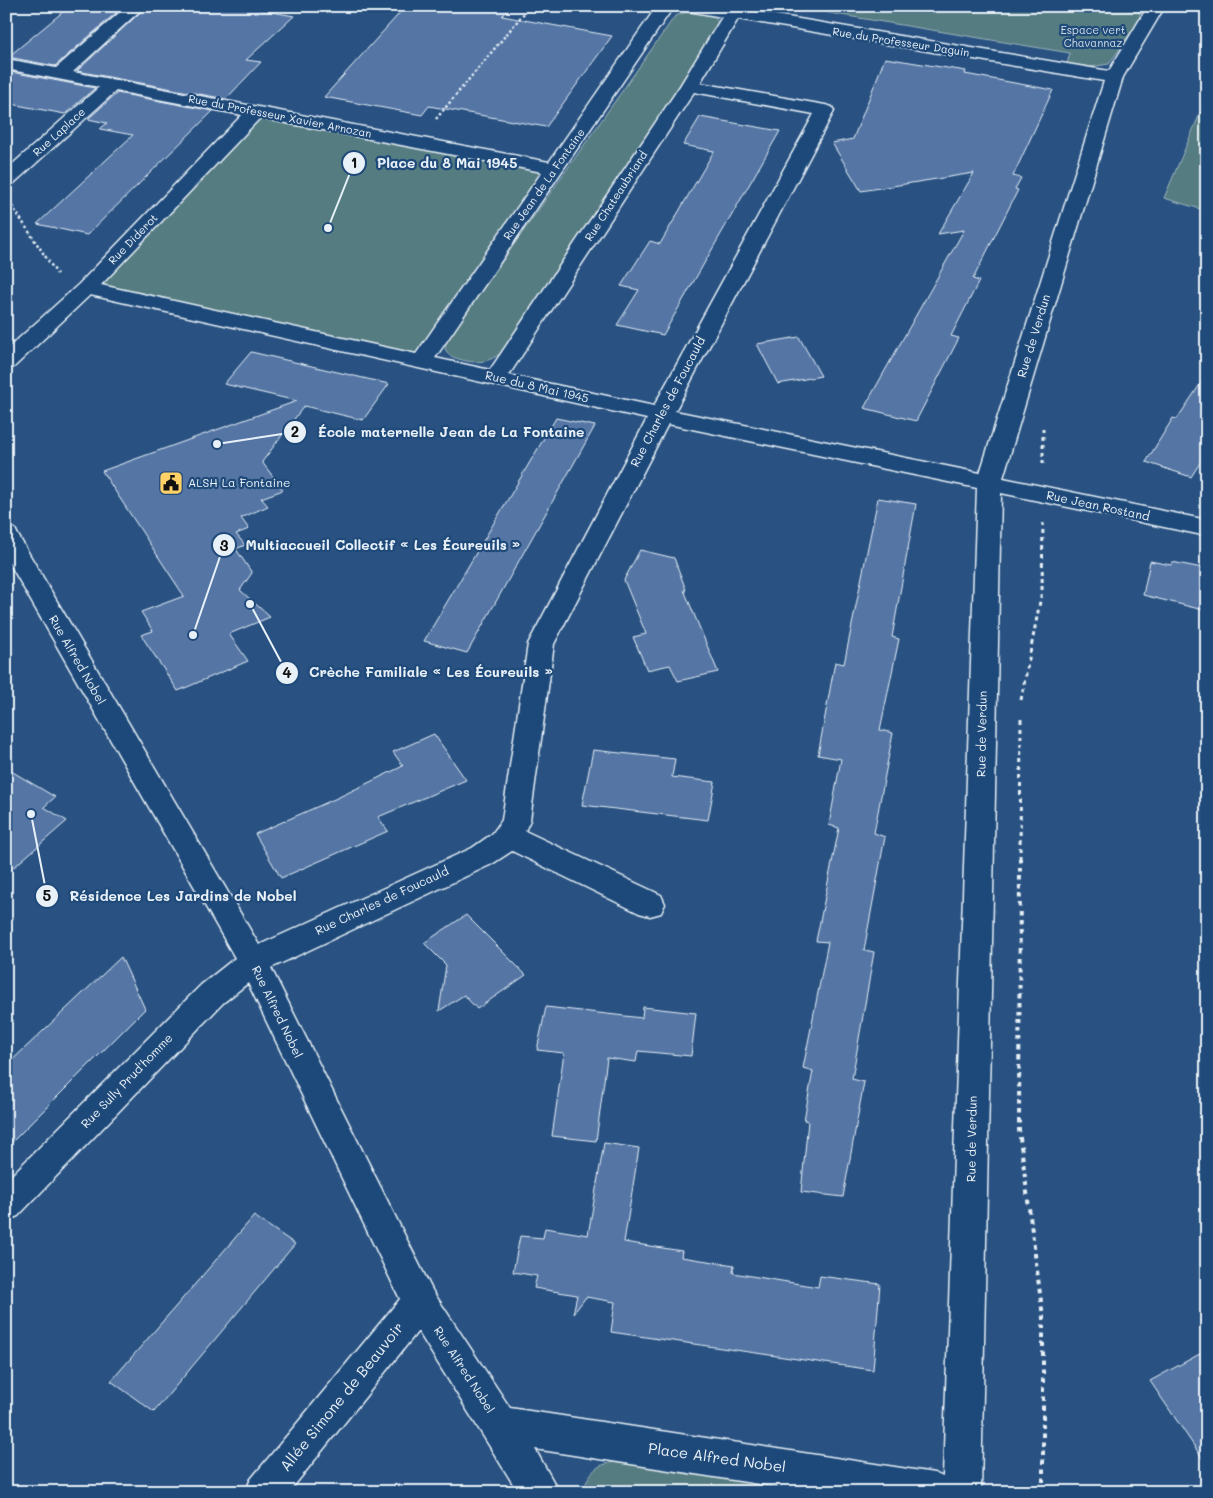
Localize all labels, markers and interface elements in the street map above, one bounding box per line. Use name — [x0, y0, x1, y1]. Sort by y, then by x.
park label: Espace vert Chavannaz — [1060, 22, 1126, 50]
street label: Rue du Professeur Daguin — [831, 23, 971, 60]
street label: Rue du Professeur Xavier Arnozan — [187, 90, 373, 141]
street label: Rue Laplace — [29, 104, 88, 159]
street label: Rue Jean de La Fontaine — [499, 125, 588, 242]
callout: Place du 8 Mai 1945 — [342, 148, 528, 177]
street label: Rue Chateaubriand — [581, 148, 650, 244]
text: 1 — [351, 152, 357, 172]
text: Place du 8 Mai 1945 — [377, 153, 517, 172]
street label: Rue Diderot — [105, 210, 161, 267]
street label: Rue de Verdun — [1013, 292, 1053, 379]
street label: Rue Charles de Foucauld — [626, 333, 709, 470]
street label: Rue du 8 Mai 1945 — [484, 366, 591, 406]
callout: École maternelle Jean de La Fontaine — [283, 418, 594, 447]
text: 2 — [291, 421, 299, 441]
text: École maternelle Jean de La Fontaine — [318, 422, 584, 441]
public building icon: ALSH La Fontaine — [158, 470, 184, 496]
place label: ALSH La Fontaine — [188, 474, 290, 490]
street label: Rue Jean Rostand — [1045, 486, 1152, 524]
callout: Multiaccueil Collectif « Les Écureuils » — [211, 531, 531, 560]
text: 3 — [219, 535, 229, 555]
text: Multiaccueil Collectif « Les Écureuils » — [246, 535, 520, 554]
street label: Rue Alfred Nobel — [46, 612, 110, 707]
callout: Crèche Familiale « Les Écureuils » — [274, 658, 563, 687]
text: 4 — [282, 662, 292, 682]
text: Crèche Familiale « Les Écureuils » — [309, 662, 553, 681]
street label: Rue de Verdun — [972, 691, 990, 777]
street label: Rue Charles de Foucauld — [312, 862, 451, 938]
callout: Résidence Les Jardins de Nobel — [34, 881, 306, 910]
text: 5 — [43, 885, 52, 905]
text: Résidence Les Jardins de Nobel — [70, 886, 296, 905]
street label: Rue Alfred Nobel — [249, 963, 307, 1060]
street label: Rue Sully Prud'homme — [77, 1030, 176, 1131]
street label: Rue de Verdun — [962, 1096, 980, 1182]
street label: Allée Simone de Beauvoir — [275, 1318, 408, 1475]
street label: Rue Alfred Nobel — [431, 1323, 499, 1416]
street label: Place Alfred Nobel — [647, 1437, 787, 1477]

